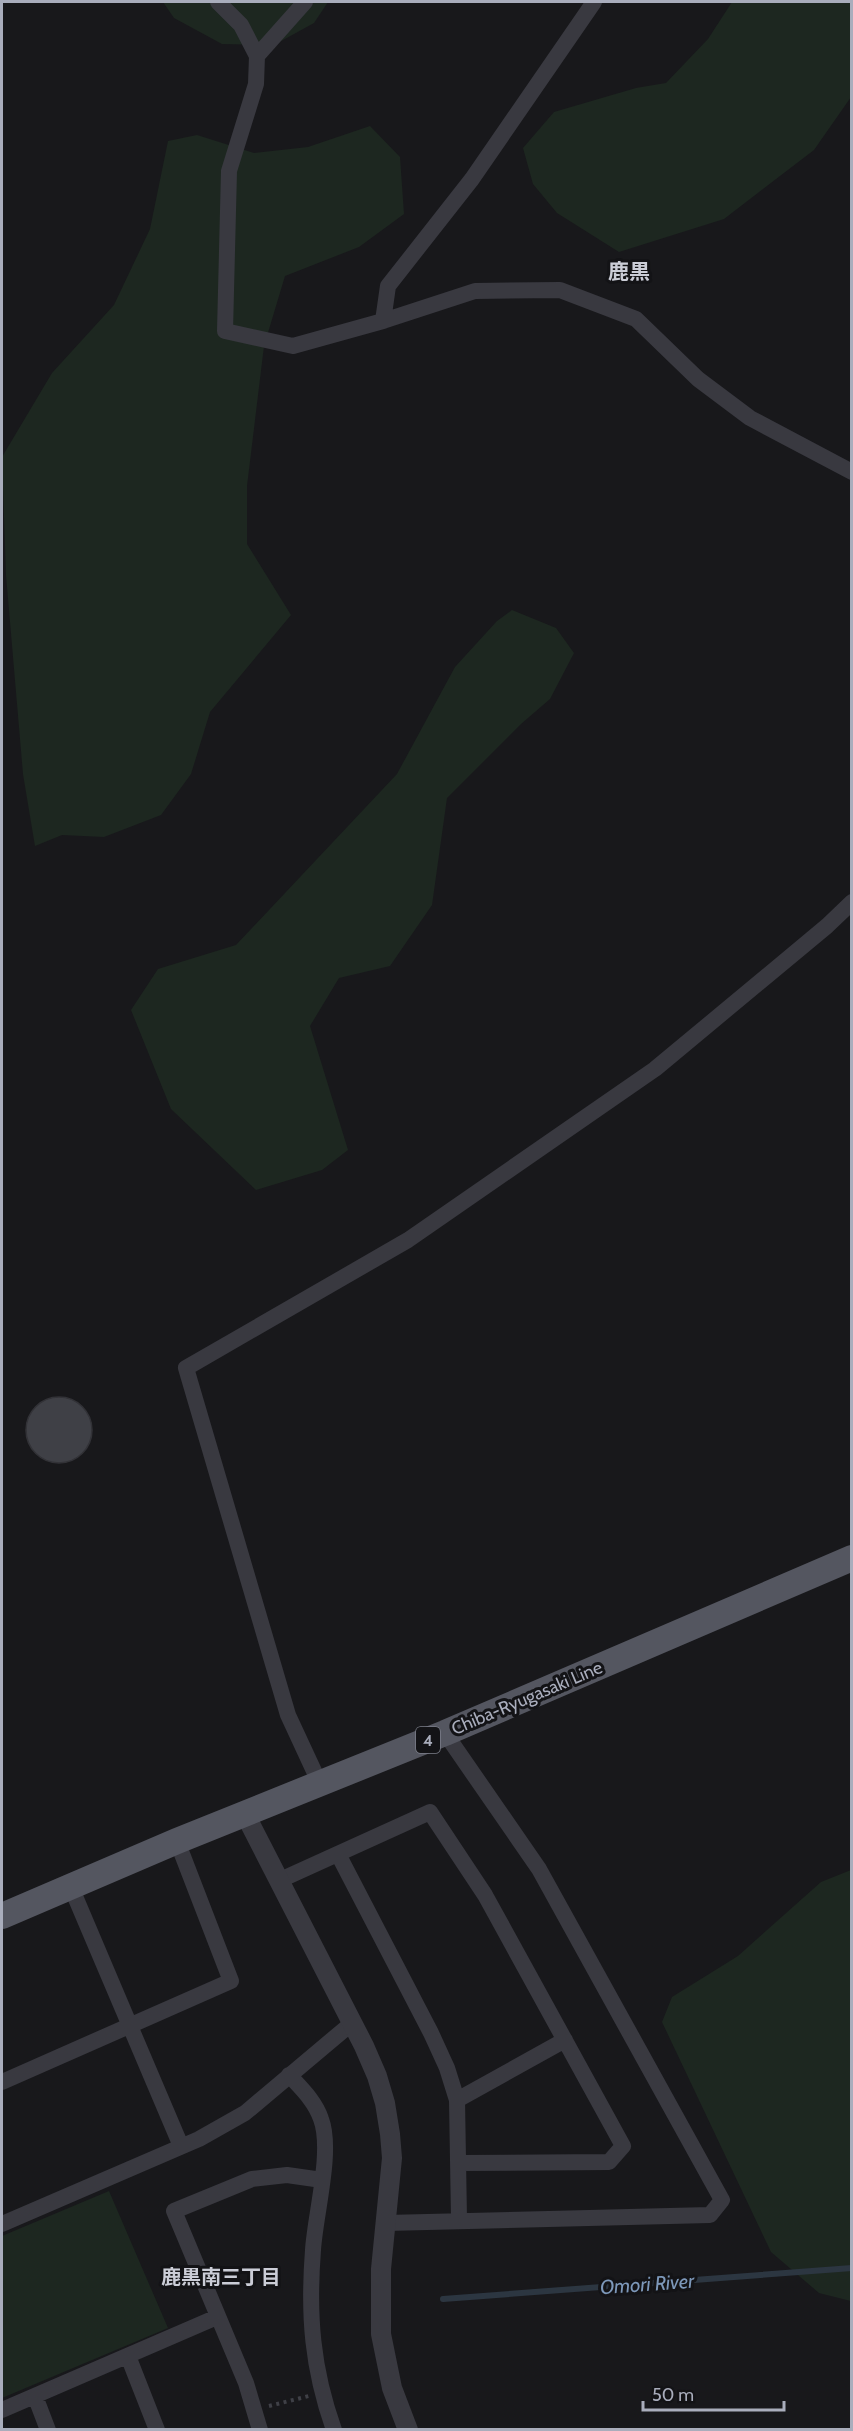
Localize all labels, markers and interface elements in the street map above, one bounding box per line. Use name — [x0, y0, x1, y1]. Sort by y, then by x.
district label: 鹿黒 — [608, 259, 650, 284]
street label: Chiba-Ryugasaki Line — [448, 1656, 606, 1740]
road number: 4 — [416, 1727, 440, 1753]
district label: 鹿黒南三丁目 — [161, 2265, 281, 2289]
water label: Omori River — [599, 2269, 696, 2299]
scale bar — [643, 2374, 784, 2412]
text: 50 m — [652, 2384, 694, 2406]

